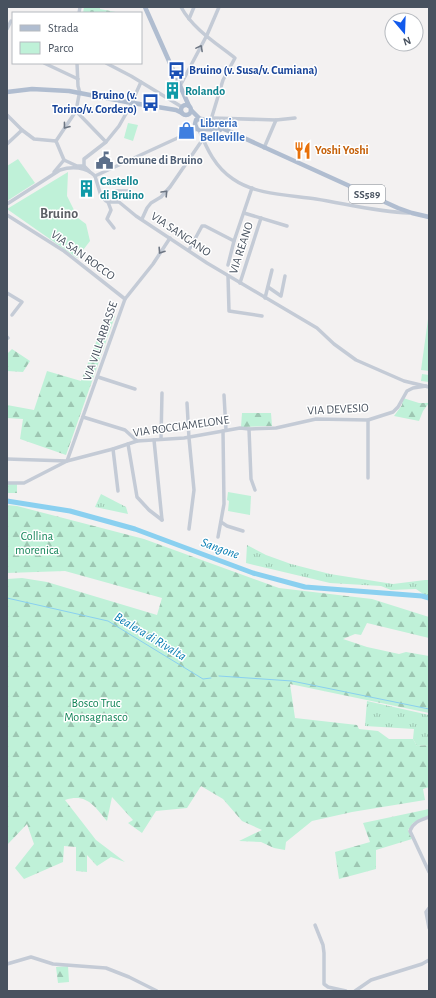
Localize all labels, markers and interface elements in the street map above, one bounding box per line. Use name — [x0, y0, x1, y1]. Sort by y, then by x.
legend — [12, 12, 142, 64]
north arrow — [384, 12, 424, 52]
text: Strada — [48, 22, 79, 34]
text: N — [402, 35, 413, 47]
text: Parco — [48, 42, 74, 54]
one-way arrow — [195, 45, 202, 52]
bus stop icon: Bruino (v. Susa/v. Cumiana) — [166, 60, 186, 80]
place label: Bruino (v. Susa/v. Cumiana) — [189, 64, 318, 77]
building icon: Rolando — [162, 81, 182, 101]
place label: Rolando — [185, 85, 225, 97]
place label: Bruino (v. Torino/v. Cordero) — [52, 89, 137, 116]
bus stop icon: Bruino (v. Torino/v. Cordero) — [140, 92, 160, 112]
place label: Libreria Belleville — [200, 117, 245, 143]
shop icon: Libreria Belleville — [177, 120, 197, 140]
one-way arrow — [64, 122, 71, 129]
restaurant icon: Yoshi Yoshi — [292, 140, 312, 160]
place label: Yoshi Yoshi — [315, 144, 369, 156]
public building icon: Comune di Bruino — [94, 150, 114, 170]
place label: Comune di Bruino — [117, 154, 203, 166]
place label: Castello di Bruino — [100, 175, 144, 201]
building icon: Castello di Bruino — [77, 178, 97, 198]
road number: SS589 — [349, 185, 385, 203]
one-way arrow — [160, 190, 167, 197]
district label: Bruino — [40, 207, 78, 221]
street label: VIA SANGANO — [149, 210, 213, 259]
street label: VIA REANO — [227, 220, 255, 275]
street label: VIA SAN ROCCO — [49, 228, 118, 282]
one-way arrow — [159, 247, 166, 254]
street label: VIA VILLARBASSE — [81, 300, 119, 382]
street label: VIA DEVESIO — [307, 401, 369, 417]
street label: VIA ROCCIAMELONE — [132, 413, 230, 439]
park label: Collina morenica — [15, 530, 59, 556]
water label: Sangone — [199, 536, 241, 562]
water label: Bealera di Rivalta — [112, 611, 188, 664]
park label: Bosco Truc Monsagnasco — [64, 697, 128, 723]

